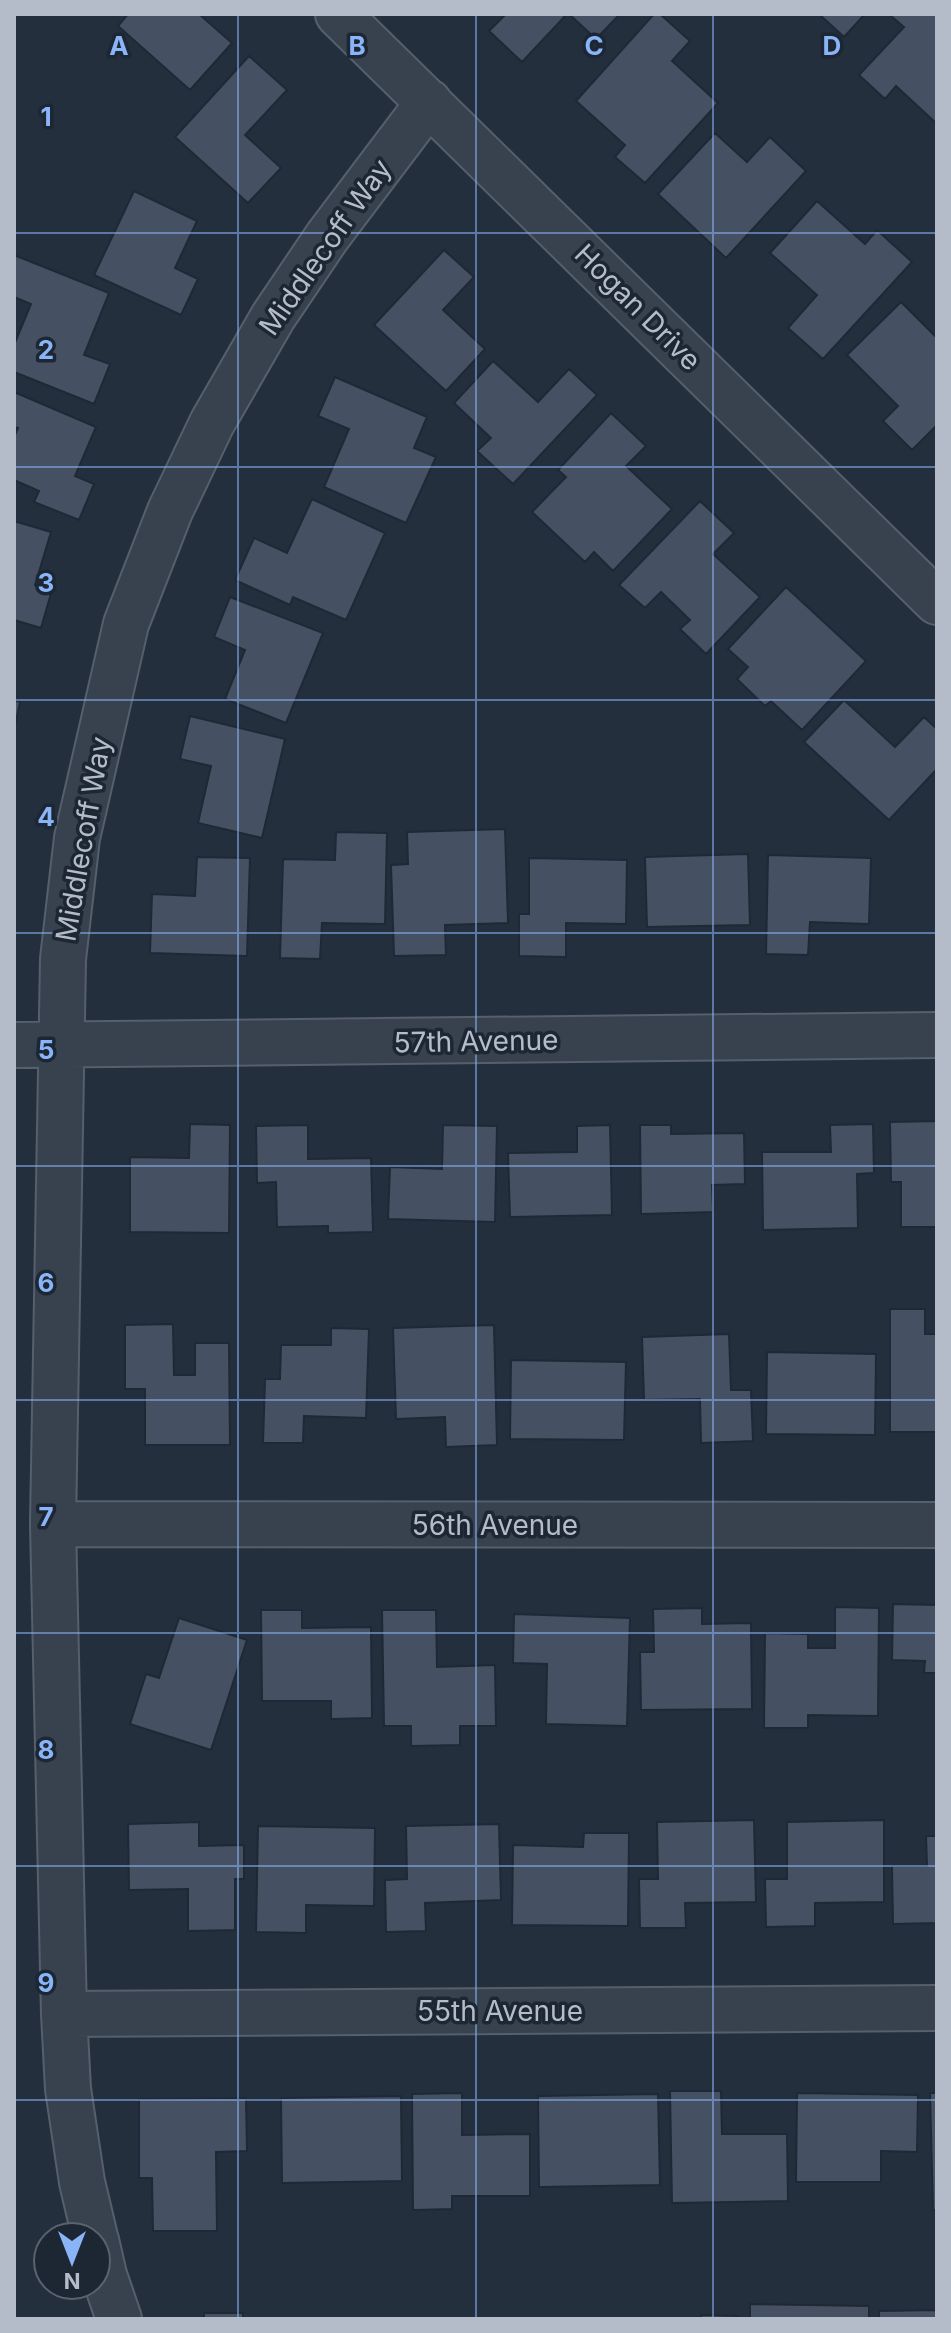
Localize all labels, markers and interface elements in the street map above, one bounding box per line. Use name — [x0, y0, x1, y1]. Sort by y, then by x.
text: A — [109, 30, 129, 61]
text: B — [348, 30, 366, 61]
text: C — [584, 30, 604, 61]
text: D — [823, 30, 841, 61]
text: 1 — [40, 101, 52, 132]
street label: Middlecoff Way — [252, 152, 398, 342]
street label: Hogan Drive — [568, 237, 708, 377]
text: 2 — [38, 334, 54, 365]
text: 3 — [38, 567, 54, 598]
street label: Middlecoff Way — [48, 734, 118, 944]
text: 4 — [37, 801, 55, 832]
street label: 57th Avenue — [393, 1023, 559, 1059]
text: 5 — [38, 1034, 54, 1065]
text: 6 — [38, 1267, 54, 1298]
text: 7 — [38, 1501, 54, 1532]
street label: 56th Avenue — [412, 1508, 578, 1542]
text: 8 — [38, 1734, 54, 1765]
text: 9 — [38, 1967, 54, 1998]
street label: 55th Avenue — [417, 1994, 583, 2028]
north arrow — [32, 2221, 112, 2301]
text: N — [64, 2268, 80, 2294]

